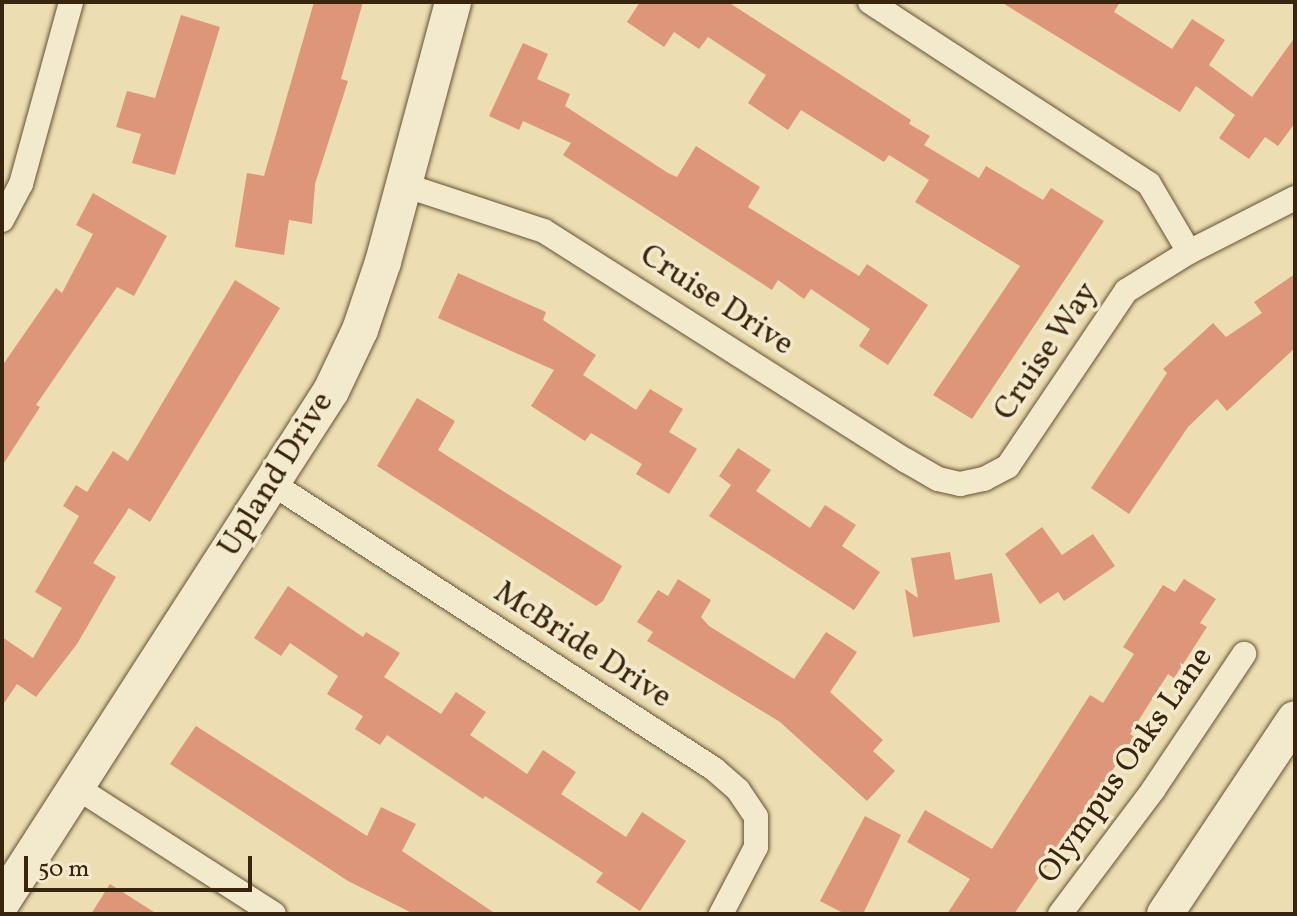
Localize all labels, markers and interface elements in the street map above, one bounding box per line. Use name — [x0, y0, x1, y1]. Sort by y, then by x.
street label: Cruise Drive — [632, 237, 800, 365]
street label: Cruise Way — [987, 275, 1107, 429]
street label: Upland Drive — [211, 386, 343, 564]
street label: McBride Drive — [486, 574, 678, 718]
street label: Olympus Oaks Lane — [1030, 640, 1222, 892]
scale bar — [28, 840, 256, 890]
text: 50 m — [38, 853, 90, 887]

